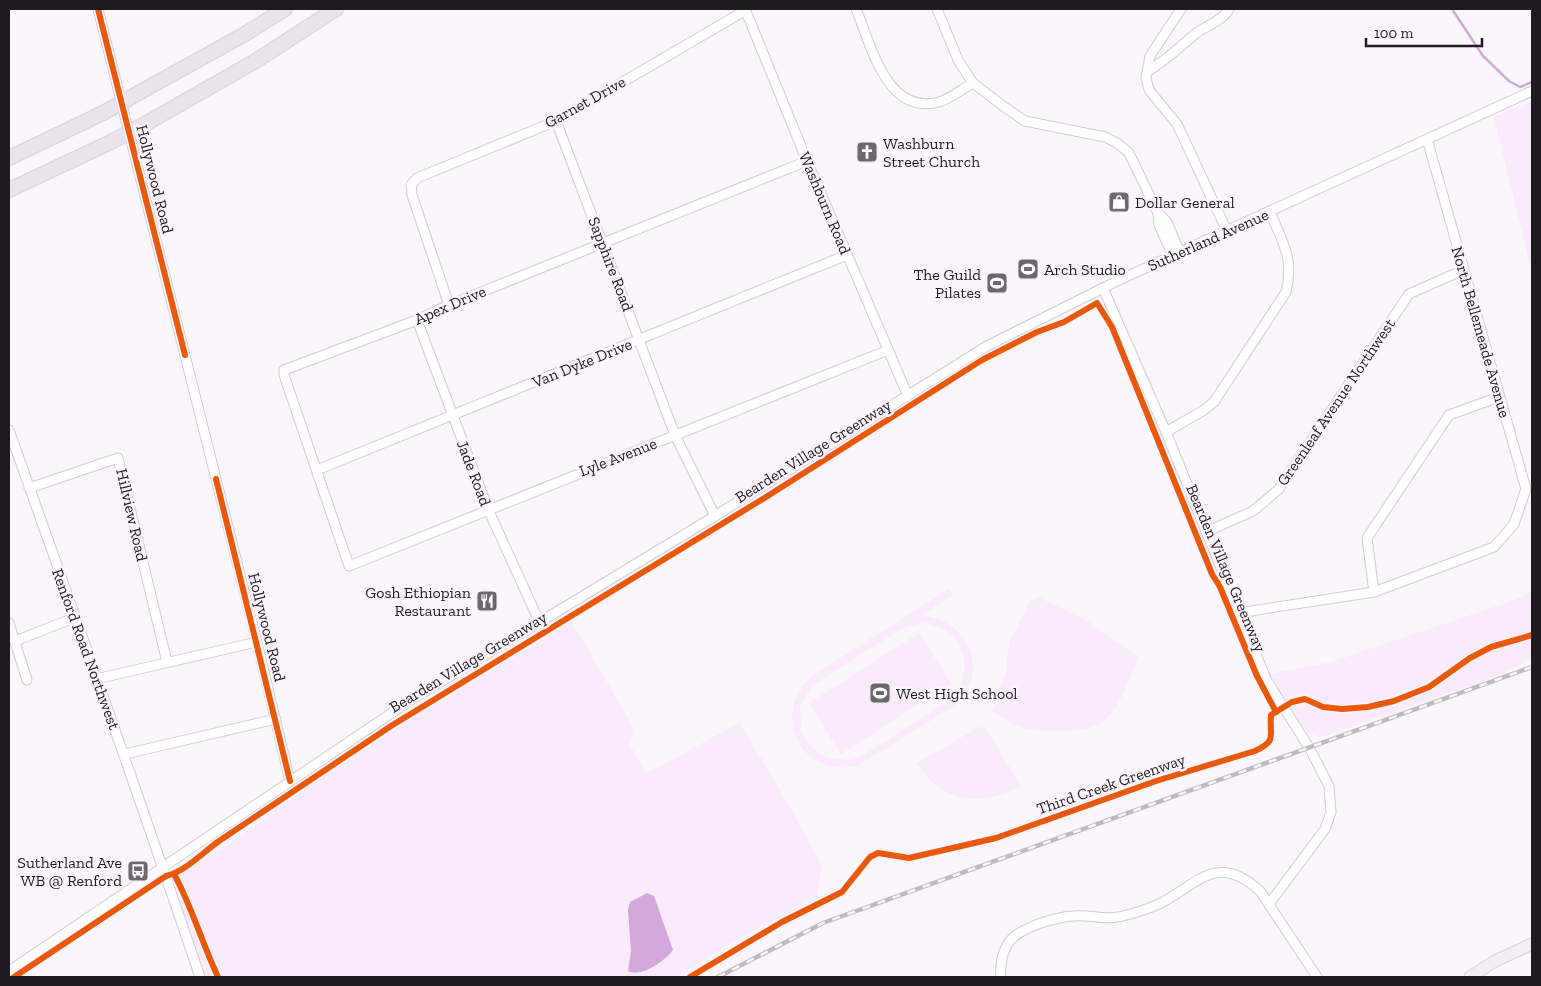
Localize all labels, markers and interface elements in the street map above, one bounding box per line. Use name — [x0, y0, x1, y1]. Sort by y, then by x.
scale bar — [1366, 15, 1482, 47]
text: 100 m — [1374, 24, 1413, 42]
street label: Garnet Drive — [541, 72, 629, 132]
street label: Hollywood Road — [132, 123, 178, 236]
place label: Washburn Street Church — [883, 134, 980, 171]
church icon: Washburn Street Church — [855, 140, 879, 164]
street label: Washburn Road — [795, 149, 855, 257]
shop icon: Dollar General — [1107, 190, 1131, 214]
place label: Dollar General — [1135, 193, 1235, 212]
street label: Sutherland Avenue — [1145, 205, 1271, 275]
street label: Sapphire Road — [584, 214, 638, 314]
street label: North Bellemeade Avenue — [1447, 244, 1515, 420]
sports icon: Arch Studio — [1016, 257, 1040, 281]
place label: Arch Studio — [1044, 260, 1126, 279]
place label: The Guild Pilates — [913, 265, 981, 302]
sports icon: The Guild Pilates — [985, 271, 1009, 295]
street label: Apex Drive — [411, 281, 489, 329]
street label: Greenleaf Avenue Northwest — [1273, 315, 1399, 489]
street label: Van Dyke Drive — [528, 334, 635, 392]
street label: Bearden Village Greenway — [731, 395, 895, 507]
street label: Lyle Avenue — [576, 433, 660, 481]
street label: Jade Road — [453, 437, 495, 509]
street label: Hillview Road — [112, 467, 152, 564]
street label: Bearden Village Greenway — [1182, 481, 1270, 655]
street label: Renford Road Northwest — [48, 566, 124, 732]
street label: Hollywood Road — [244, 571, 290, 684]
place label: Gosh Ethiopian Restaurant — [365, 583, 472, 620]
restaurant icon: Gosh Ethiopian Restaurant — [475, 589, 499, 613]
street label: Bearden Village Greenway — [386, 607, 551, 717]
sports icon: West High School — [868, 681, 892, 705]
place label: West High School — [896, 684, 1018, 703]
street label: Third Creek Greenway — [1034, 749, 1189, 818]
place label: Sutherland Ave WB @ Renford — [17, 853, 122, 890]
bus stop icon: Sutherland Ave WB @ Renford — [126, 859, 150, 883]

